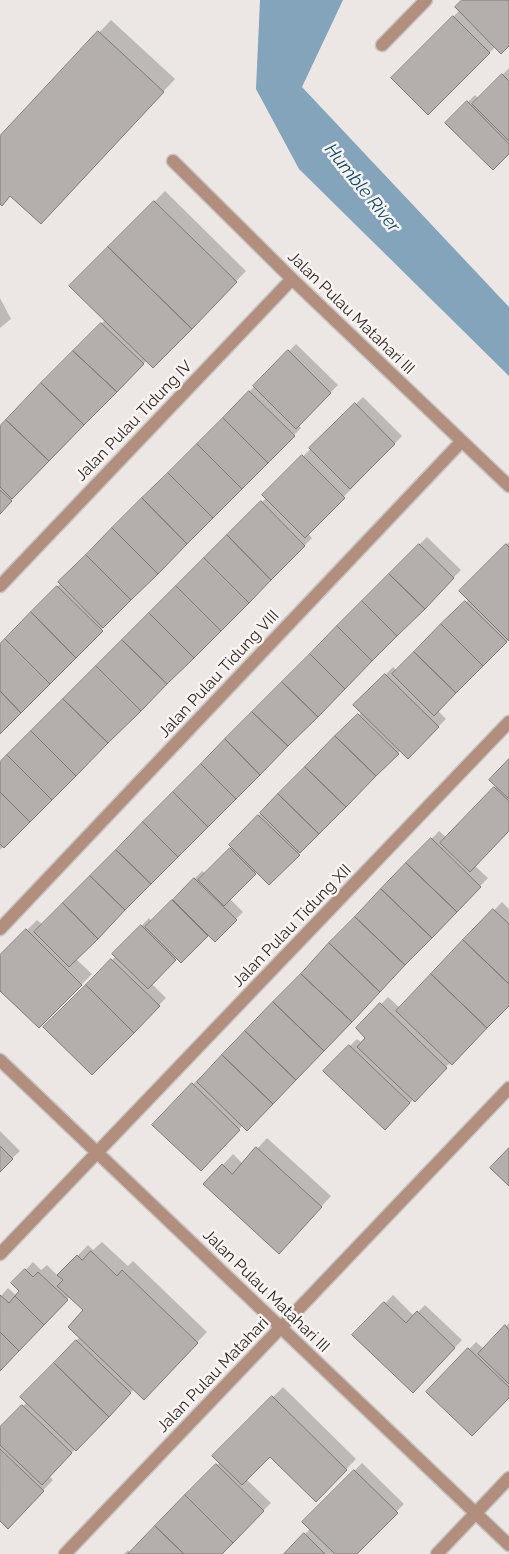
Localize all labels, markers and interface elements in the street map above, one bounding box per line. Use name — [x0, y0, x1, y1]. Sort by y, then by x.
water label: Humble River — [320, 139, 404, 237]
street label: Jalan Pulau Matahari III — [284, 248, 418, 378]
street label: Jalan Pulau Tidung IV — [72, 357, 196, 485]
street label: Jalan Pulau Tidung VIII — [155, 606, 283, 742]
street label: Jalan Pulau Tidung XII — [229, 861, 355, 991]
street label: Jalan Pulau Matahari III — [199, 1226, 333, 1356]
street label: Jalan Pulau Matahari — [153, 1313, 273, 1437]

